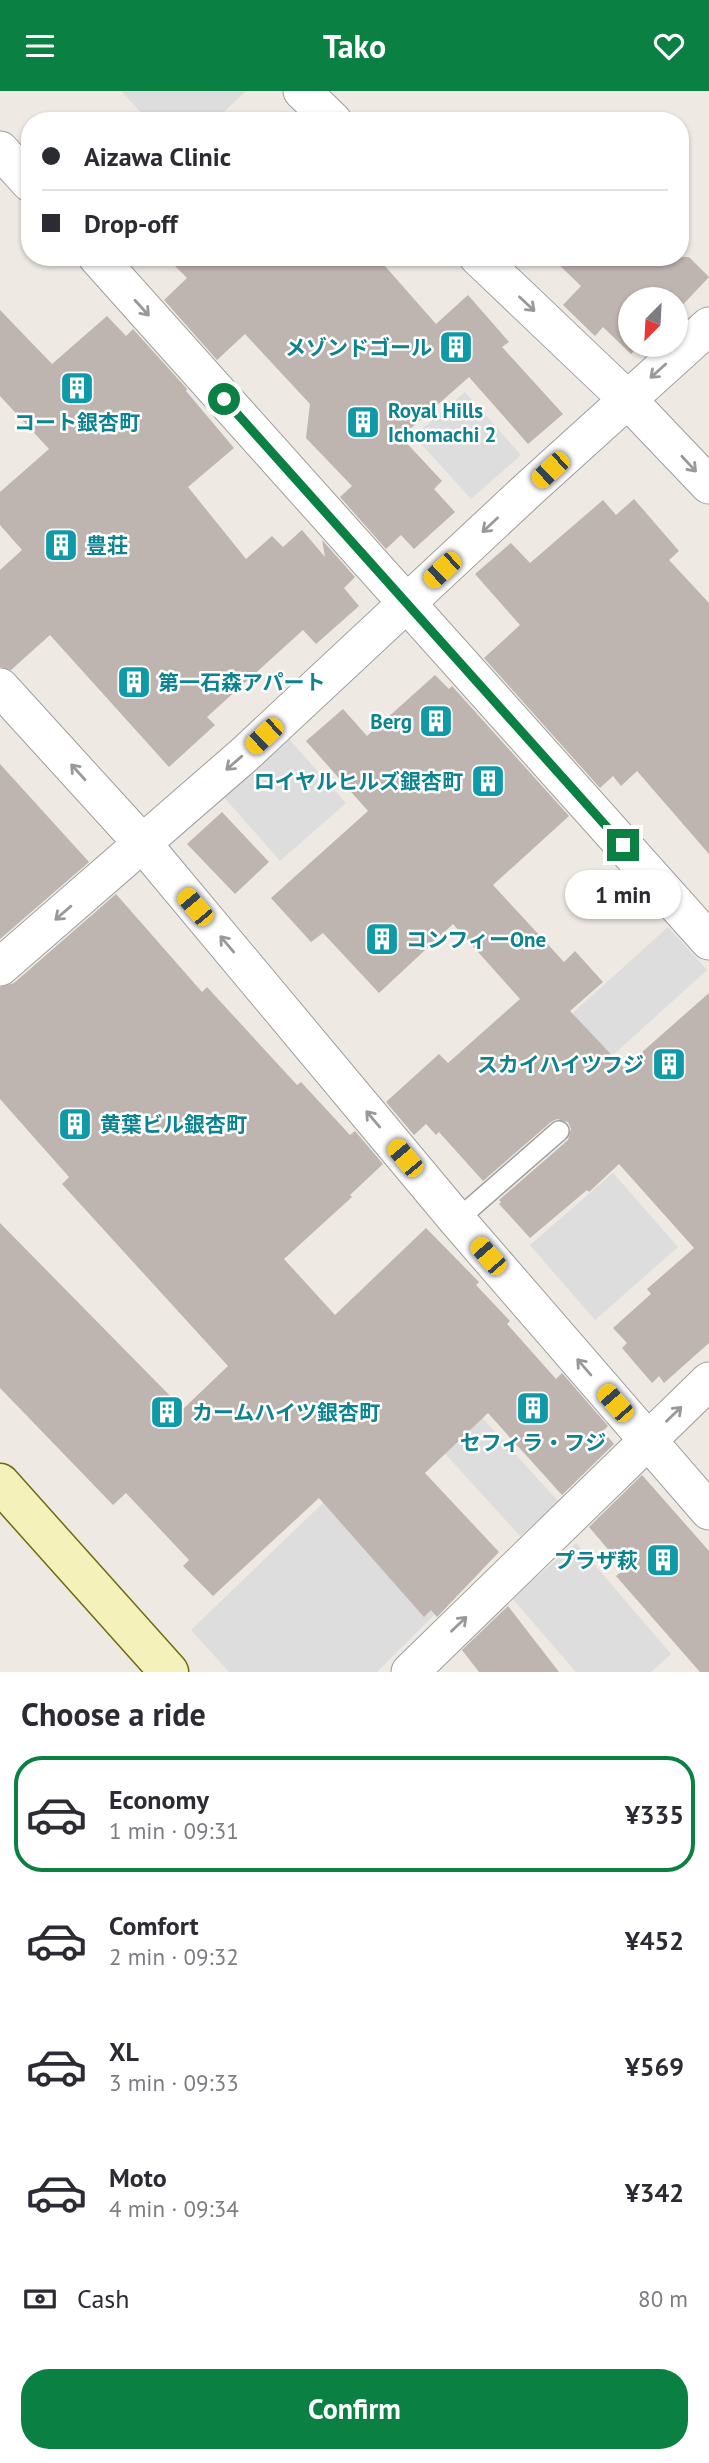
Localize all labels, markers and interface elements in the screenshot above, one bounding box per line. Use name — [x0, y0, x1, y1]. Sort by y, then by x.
text: Tako — [323, 25, 386, 67]
icon: menu — [21, 27, 59, 65]
icon: heart — [650, 27, 688, 65]
text: Aizawa Clinic — [84, 140, 231, 173]
text: Drop-off — [84, 207, 178, 240]
north arrow — [618, 287, 688, 357]
map controls — [618, 287, 688, 357]
one-way arrow — [518, 296, 535, 313]
one-way arrow — [134, 299, 150, 317]
building icon: メゾンドゴール — [437, 328, 475, 366]
place label: メゾンドゴール — [285, 334, 432, 361]
one-way arrow — [649, 363, 667, 379]
building icon: コート銀杏町 — [58, 369, 96, 407]
route start — [208, 383, 240, 415]
place label: Royal Hills Ichomachi 2 — [388, 397, 497, 448]
building icon: Royal Hills Ichomachi 2 — [344, 403, 382, 441]
place label: コート銀杏町 — [14, 409, 140, 436]
car — [528, 448, 573, 492]
one-way arrow — [681, 455, 697, 473]
one-way arrow — [482, 516, 499, 533]
building icon: 豊荘 — [42, 526, 80, 564]
place label: 豊荘 — [86, 532, 128, 559]
car — [420, 548, 465, 592]
building icon: 第一石森アパート — [115, 663, 153, 701]
place label: 第一石森アパート — [158, 669, 326, 696]
building icon: Berg — [417, 702, 455, 740]
place label: Berg — [370, 708, 412, 735]
car — [242, 714, 287, 758]
one-way arrow — [225, 755, 243, 771]
building icon: ロイヤルヒルズ銀杏町 — [469, 762, 507, 800]
one-way arrow — [70, 763, 86, 781]
place label: ロイヤルヒルズ銀杏町 — [254, 768, 463, 795]
route end — [607, 829, 639, 861]
callout: 1 min — [565, 869, 681, 919]
text: 1 min — [595, 880, 651, 909]
car — [174, 884, 217, 930]
one-way arrow — [54, 905, 72, 921]
building icon: コンフィーOne — [363, 920, 401, 958]
place label: コンフィーOne — [406, 926, 546, 953]
one-way arrow — [219, 936, 235, 954]
building icon: スカイハイツフジ — [650, 1045, 688, 1083]
place label: スカイハイツフジ — [477, 1051, 644, 1078]
building icon: 黄葉ビル銀杏町 — [56, 1105, 94, 1143]
one-way arrow — [365, 1110, 381, 1128]
place label: 黄葉ビル銀杏町 — [100, 1111, 247, 1138]
car — [384, 1135, 427, 1181]
car — [467, 1233, 510, 1279]
one-way arrow — [576, 1358, 592, 1376]
car — [594, 1380, 637, 1426]
building icon: セフィラ・フジ — [514, 1389, 552, 1427]
building icon: カームハイツ銀杏町 — [148, 1393, 186, 1431]
place label: カームハイツ銀杏町 — [192, 1399, 380, 1426]
one-way arrow — [666, 1406, 683, 1423]
place label: セフィラ・フジ — [460, 1429, 606, 1456]
building icon: プラザ萩 — [644, 1541, 682, 1579]
place label: プラザ萩 — [554, 1547, 638, 1574]
one-way arrow — [450, 1616, 467, 1633]
text: Choose a ride — [21, 1693, 206, 1735]
icon: car — [25, 1783, 88, 1846]
text: Economy — [109, 1783, 209, 1816]
text: ¥335 — [625, 1798, 684, 1831]
text: 1 min · 09:31 — [109, 1816, 239, 1845]
icon: car — [25, 1909, 88, 1972]
text: Comfort — [109, 1909, 199, 1942]
text: ¥452 — [625, 1924, 684, 1957]
text: 2 min · 09:32 — [109, 1942, 239, 1971]
icon: car — [25, 2035, 88, 2098]
text: XL — [109, 2035, 139, 2068]
text: ¥569 — [625, 2050, 684, 2083]
text: 3 min · 09:33 — [109, 2068, 239, 2097]
icon: car — [25, 2161, 88, 2224]
text: Moto — [109, 2161, 167, 2194]
text: ¥342 — [625, 2176, 684, 2209]
text: 4 min · 09:34 — [109, 2194, 239, 2223]
icon: cash — [21, 2280, 59, 2318]
text: Cash — [77, 2282, 129, 2315]
text: 80 m — [638, 2284, 688, 2313]
button: Confirm — [21, 2369, 688, 2449]

